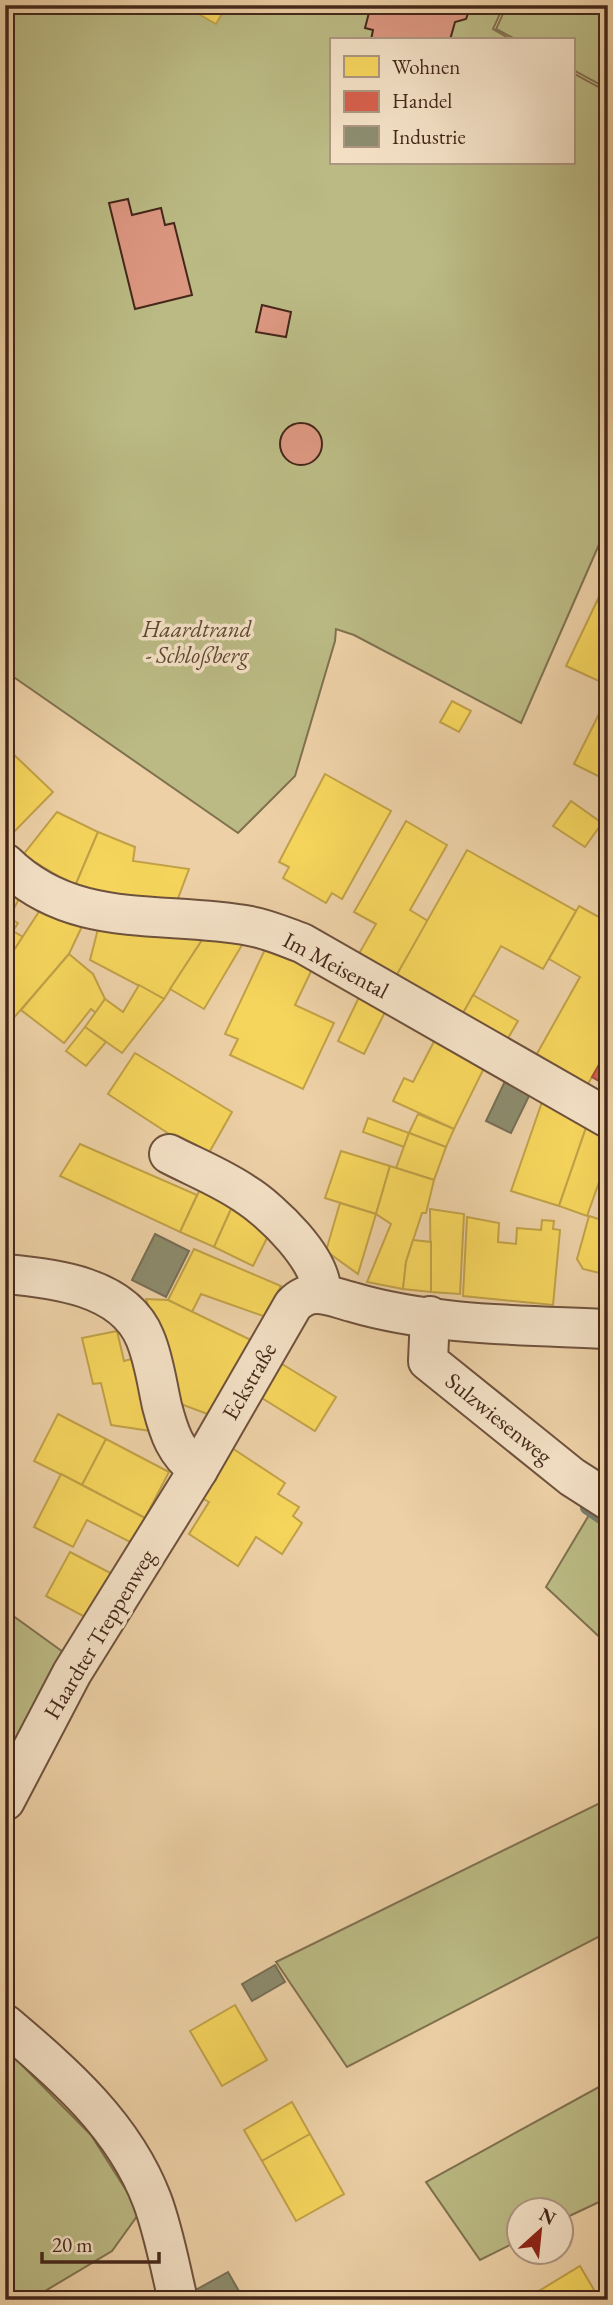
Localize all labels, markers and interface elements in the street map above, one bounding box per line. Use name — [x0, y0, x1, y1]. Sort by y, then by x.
legend — [330, 38, 574, 164]
text: Wohnen — [392, 53, 460, 80]
text: Handel — [392, 87, 452, 114]
text: Industrie — [392, 123, 466, 150]
park label: Haardtrand - Schloßberg — [141, 614, 252, 670]
street label: Im Meisental — [278, 925, 395, 1006]
street label: Eckstraße — [215, 1337, 283, 1425]
street label: Sulzwiesenweg — [439, 1366, 560, 1471]
street label: Haardter Treppenweg — [36, 1543, 162, 1724]
north arrow — [504, 2196, 574, 2266]
text: N — [535, 2202, 561, 2231]
scale bar — [42, 2221, 159, 2265]
text: 20 m — [52, 2231, 93, 2258]

